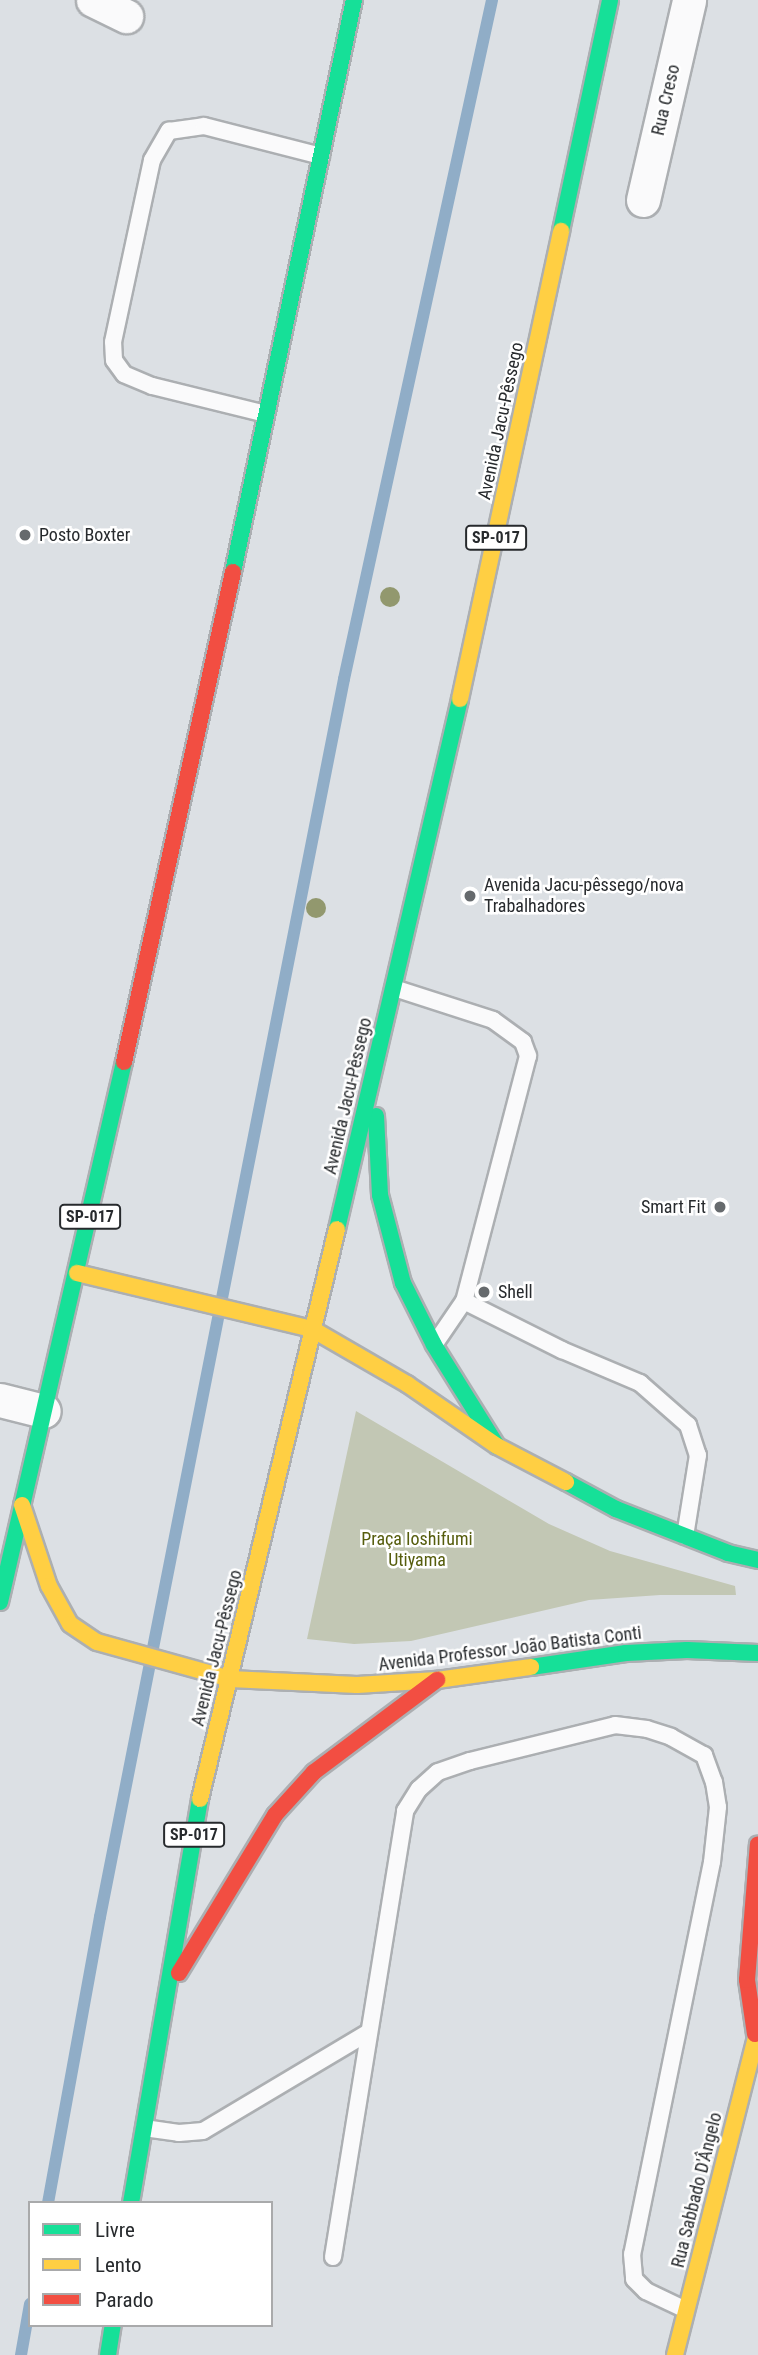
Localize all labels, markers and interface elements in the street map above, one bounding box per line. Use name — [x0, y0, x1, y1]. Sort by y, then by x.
street label: Rua Creso — [647, 62, 685, 138]
street label: Avenida Jacu-Pêssego — [474, 340, 528, 502]
place label: Posto Boxter — [39, 524, 130, 546]
road number: SP-017 — [464, 526, 528, 551]
marker: Posto Boxter — [17, 527, 33, 543]
place label: Avenida Jacu-pêssego/nova Trabalhadores — [484, 875, 684, 917]
marker: Avenida Jacu-pêssego/nova Trabalhadores — [462, 888, 478, 904]
street label: Avenida Jacu-Pêssego — [319, 1015, 377, 1177]
place label: Smart Fit — [641, 1196, 706, 1218]
marker: Smart Fit — [712, 1199, 728, 1215]
road number: SP-017 — [58, 1204, 122, 1230]
place label: Shell — [498, 1281, 533, 1303]
marker: Shell — [476, 1284, 492, 1300]
park label: Praça Ioshifumi Utiyama — [361, 1529, 473, 1572]
street label: Avenida Jacu-Pêssego — [187, 1568, 247, 1728]
street label: Avenida Professor João Batista Conti — [377, 1622, 643, 1676]
road number: SP-017 — [162, 1823, 226, 1848]
street label: Rua Sabbado D'Ângelo — [667, 2110, 727, 2270]
legend — [28, 2201, 273, 2327]
text: Livre — [95, 2218, 135, 2242]
text: Lento — [95, 2253, 142, 2277]
text: Parado — [95, 2288, 154, 2312]

